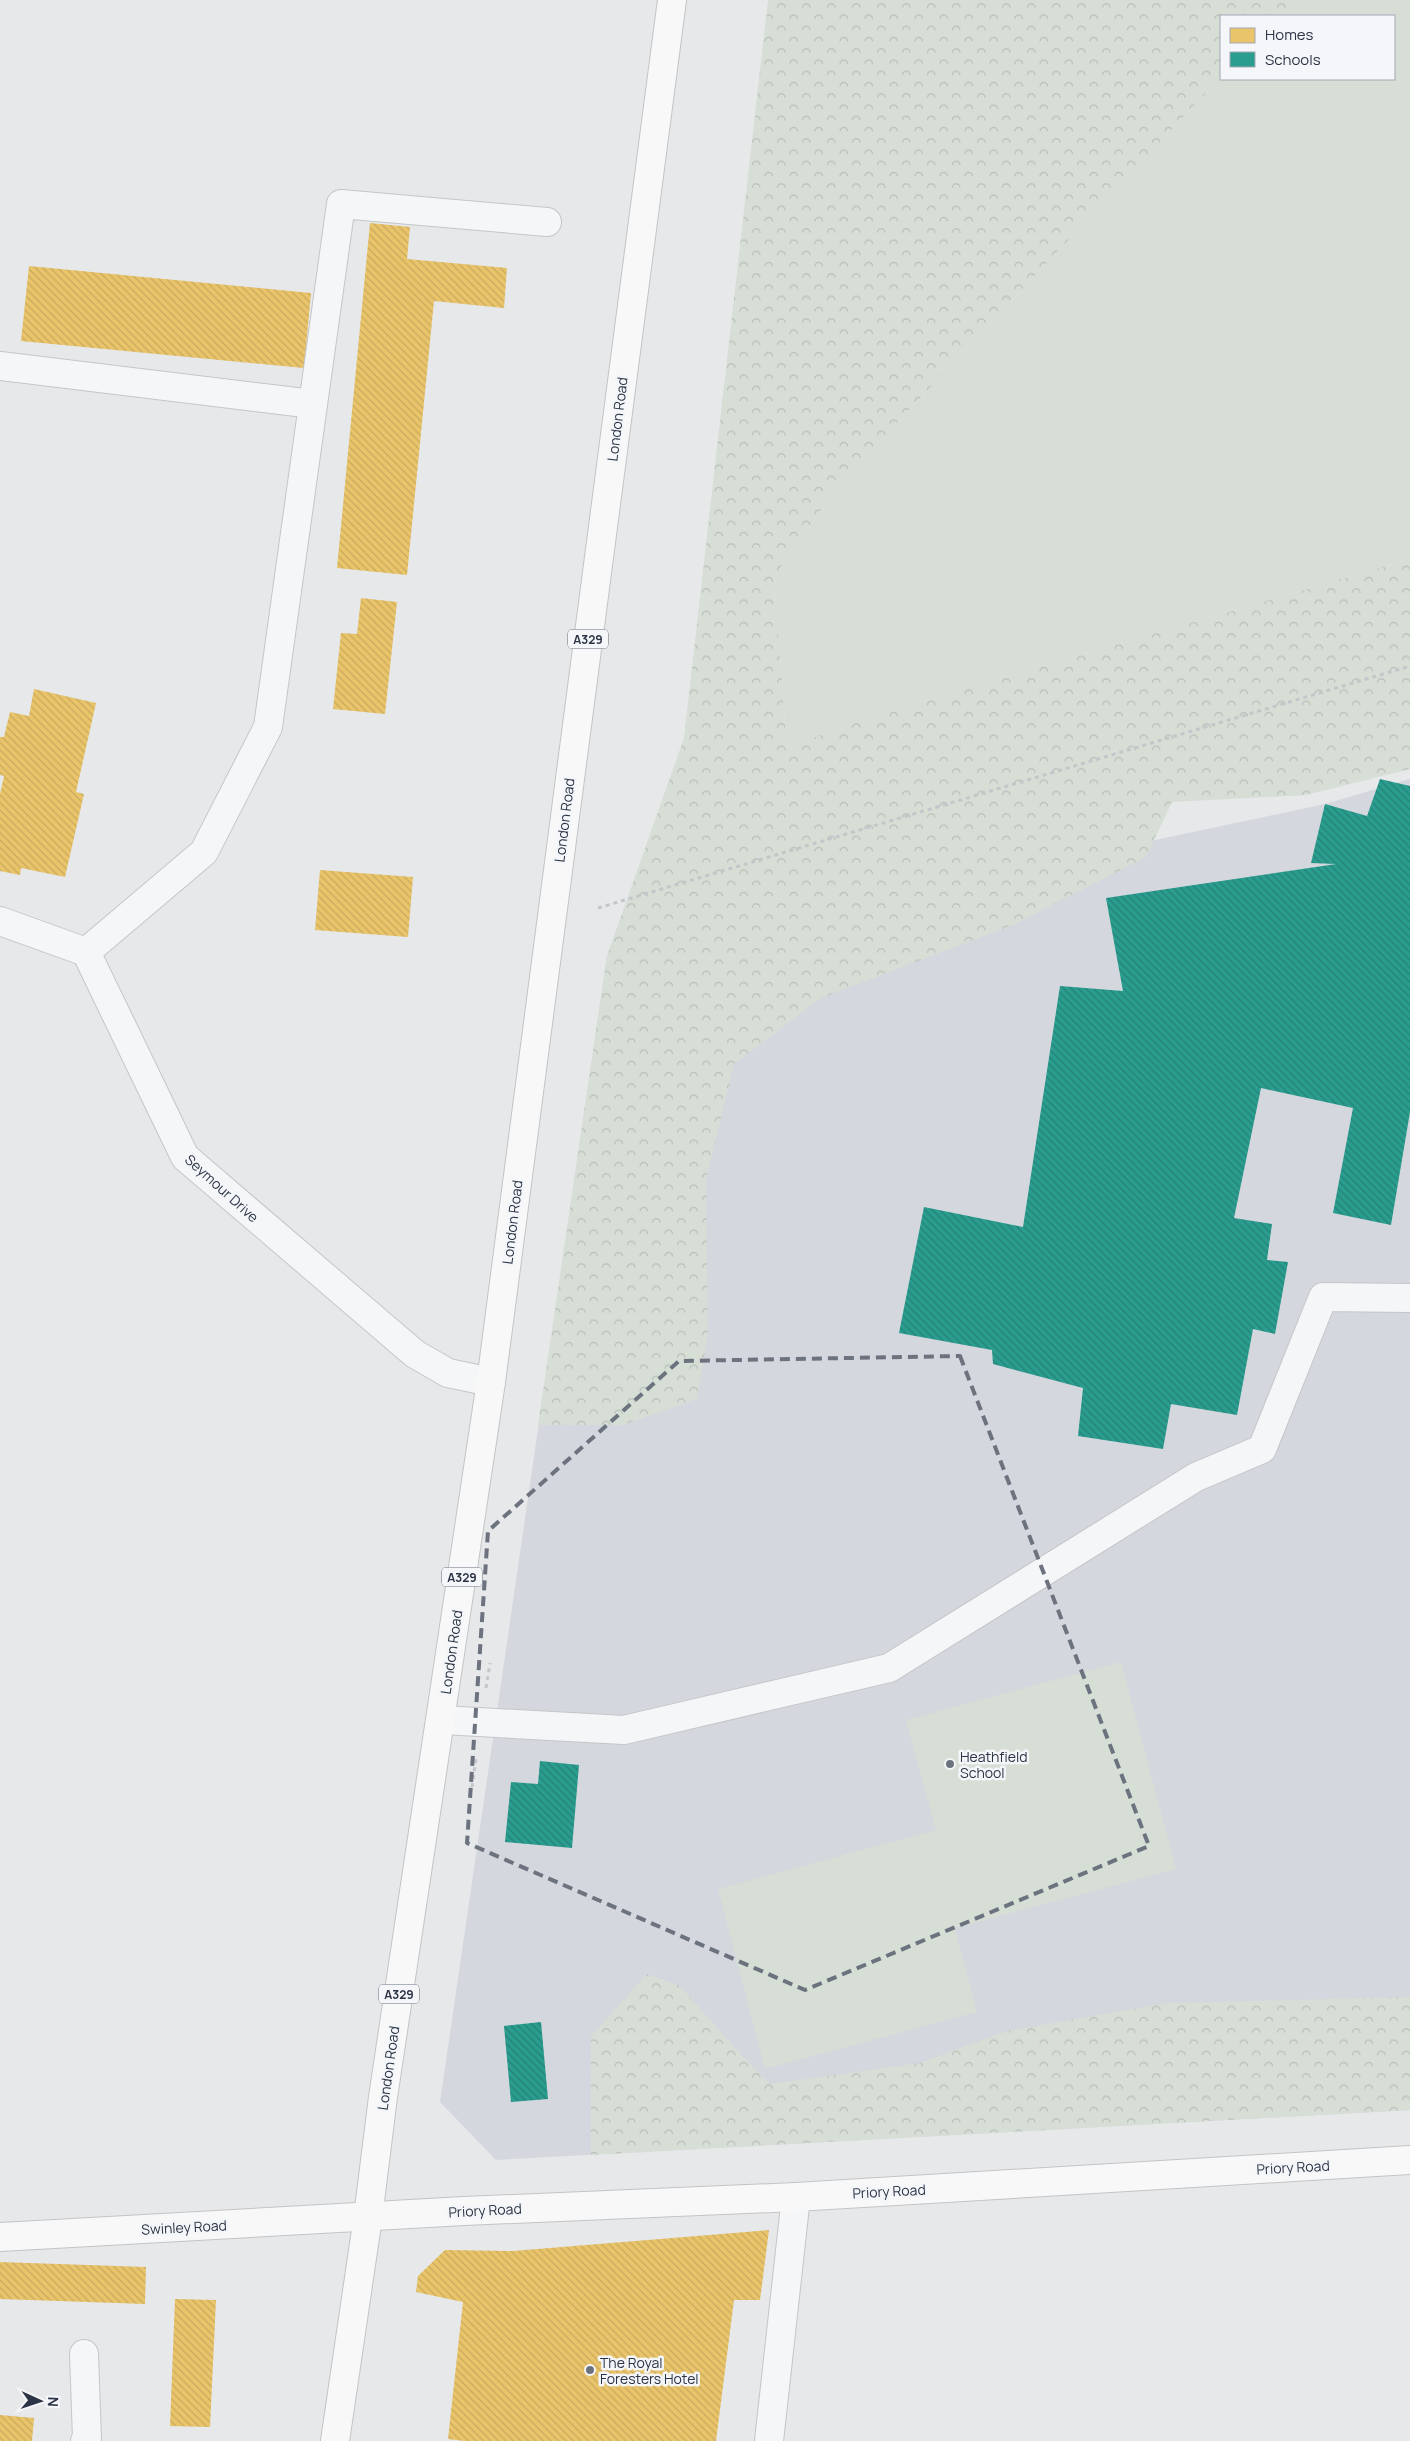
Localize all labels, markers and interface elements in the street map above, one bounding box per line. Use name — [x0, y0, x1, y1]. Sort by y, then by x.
legend — [1220, 15, 1395, 80]
text: Homes — [1265, 24, 1314, 45]
text: Schools — [1265, 49, 1321, 70]
street label: London Road — [602, 376, 632, 462]
road number: A329 — [568, 630, 608, 648]
street label: London Road — [549, 777, 579, 863]
street label: Seymour Drive — [181, 1150, 263, 1226]
street label: London Road — [497, 1179, 527, 1265]
road number: A329 — [442, 1568, 482, 1586]
street label: London Road — [436, 1609, 466, 1695]
place label: Heathfield School — [960, 1747, 1028, 1782]
marker: Heathfield School — [944, 1758, 956, 1770]
road number: A329 — [379, 1985, 419, 2004]
street label: London Road — [373, 2025, 403, 2111]
street label: Priory Road — [1256, 2156, 1330, 2178]
street label: Priory Road — [852, 2180, 926, 2202]
street label: Priory Road — [448, 2199, 522, 2221]
street label: Swinley Road — [141, 2215, 227, 2239]
place label: The Royal Foresters Hotel — [600, 2353, 699, 2388]
marker: The Royal Foresters Hotel — [584, 2364, 596, 2376]
north arrow — [15, 2376, 65, 2426]
text: N — [44, 2396, 63, 2407]

